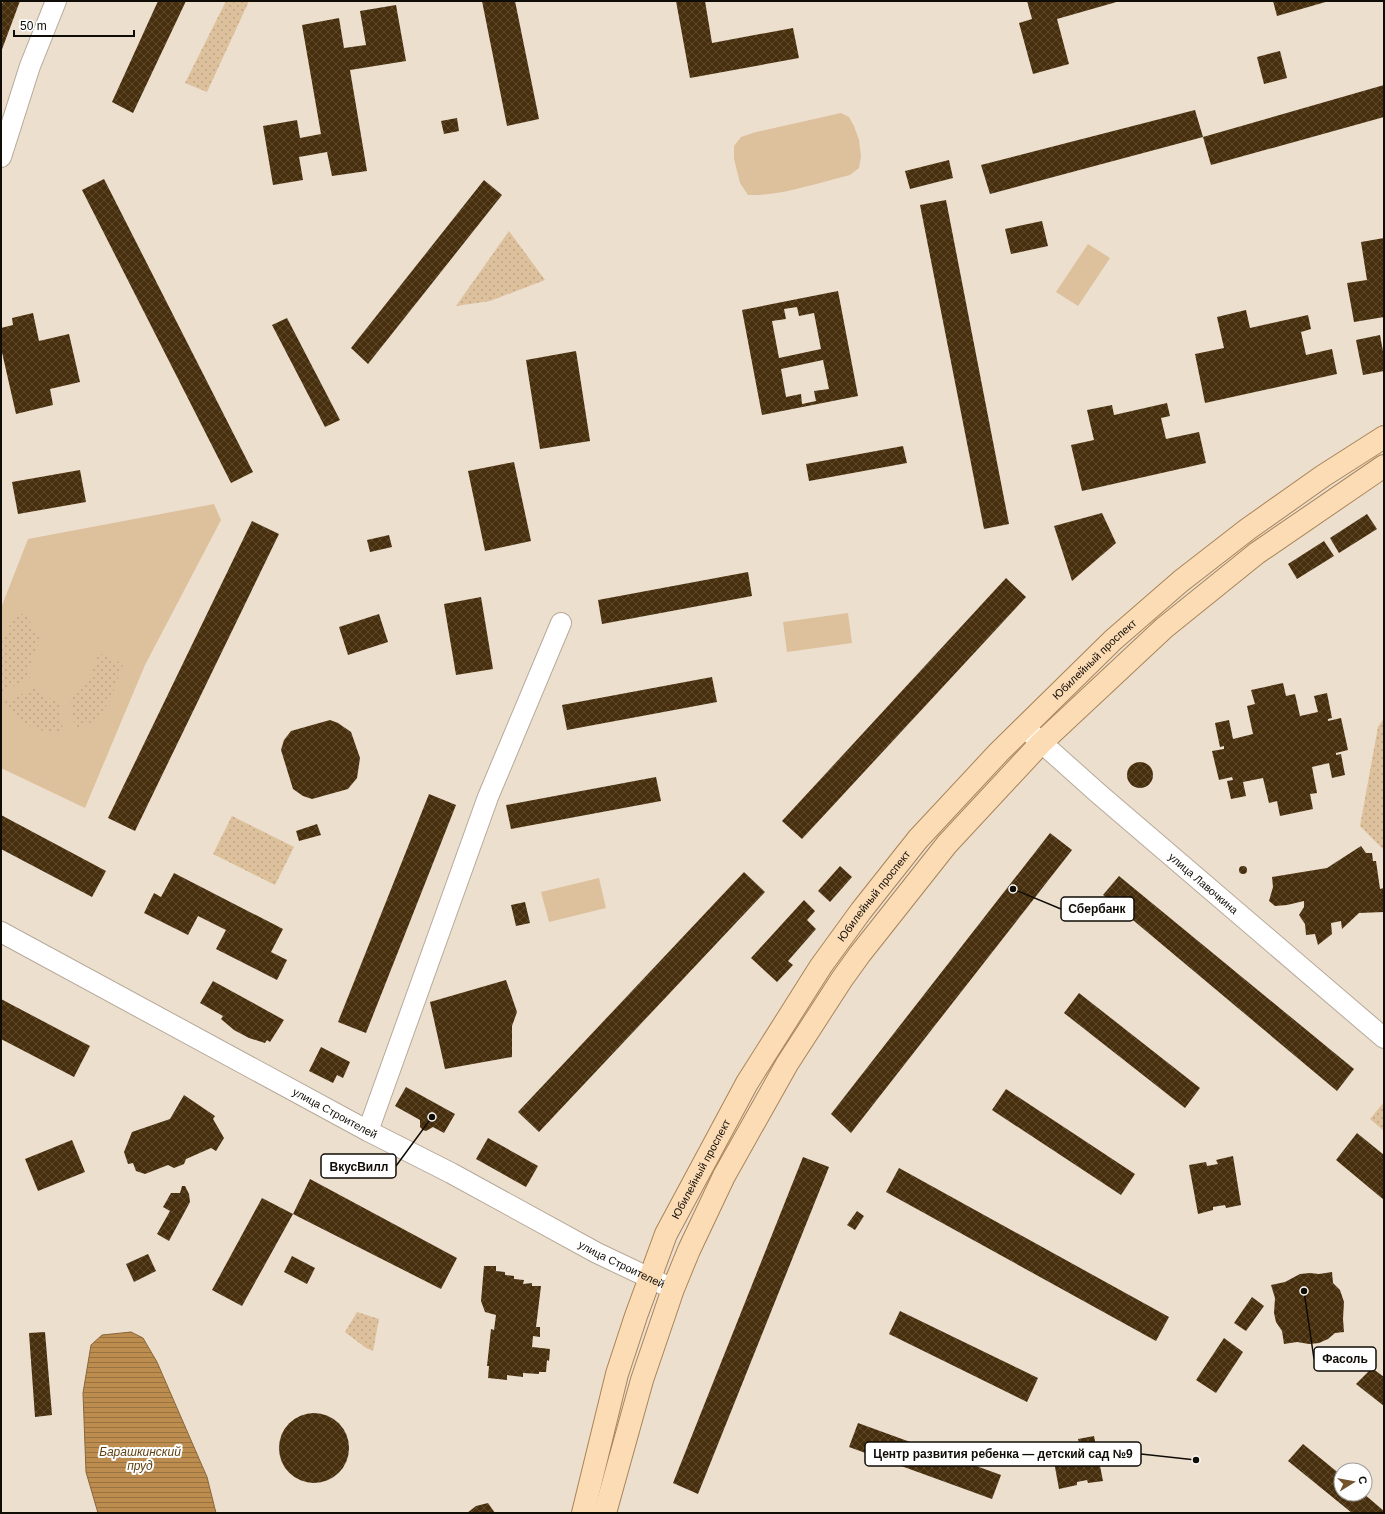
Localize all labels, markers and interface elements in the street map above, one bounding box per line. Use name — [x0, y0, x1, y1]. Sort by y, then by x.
scale bar — [14, 12, 134, 38]
text: 50 m — [20, 19, 47, 33]
street label: Юбилейный проспект — [1050, 617, 1139, 702]
street label: Юбилейный проспект — [835, 848, 913, 944]
street label: улица Лавочкина — [1166, 850, 1241, 917]
callout: Сбербанк — [1061, 897, 1134, 921]
text: Сбербанк — [1068, 902, 1127, 916]
street label: улица Строителей — [291, 1085, 379, 1141]
street label: Юбилейный проспект — [669, 1117, 732, 1221]
callout: ВкусВилл — [321, 1154, 396, 1178]
text: ВкусВилл — [329, 1160, 389, 1174]
street label: улица Строителей — [577, 1238, 667, 1290]
callout: Фасоль — [1314, 1347, 1376, 1371]
text: Фасоль — [1322, 1352, 1368, 1366]
callout: Центр развития ребенка — детский сад №9 — [865, 1442, 1141, 1466]
water label: Барашкинский пруд — [99, 1445, 181, 1473]
text: Центр развития ребенка — детский сад №9 — [873, 1447, 1133, 1461]
north arrow — [1333, 1462, 1373, 1502]
text: С — [1356, 1475, 1369, 1485]

